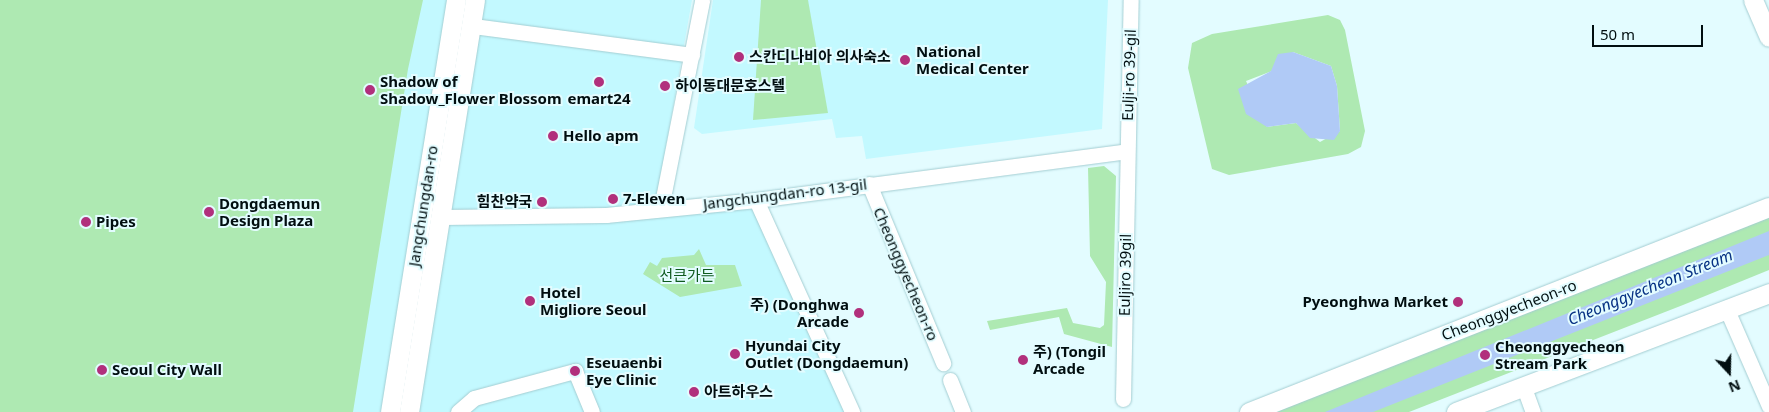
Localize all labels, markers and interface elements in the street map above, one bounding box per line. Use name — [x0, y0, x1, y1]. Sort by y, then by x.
scale bar — [1594, 15, 1705, 47]
text: 50 m — [1600, 24, 1635, 44]
street label: Eulji-ro 39-gil — [1118, 29, 1140, 121]
place label: National Medical Center — [916, 42, 1029, 77]
place label: 스칸디나비아 의사숙소 — [749, 48, 891, 66]
marker: 스칸디나비아 의사숙소 — [733, 51, 745, 63]
marker: National Medical Center — [898, 53, 912, 67]
place label: Shadow of Shadow_Flower Blossom — [380, 72, 562, 107]
marker: emart24 — [593, 76, 605, 88]
place label: 하이동대문호스텔 — [675, 77, 785, 95]
marker: 하이동대문호스텔 — [659, 80, 671, 92]
marker: Shadow of Shadow_Flower Blossom — [364, 84, 376, 96]
place label: emart24 — [568, 90, 630, 108]
place label: Hello apm — [563, 127, 639, 145]
marker: Hello apm — [547, 130, 559, 142]
street label: Jangchungdan-ro — [405, 144, 441, 268]
street label: Jangchungdan-ro 13-gil — [702, 175, 868, 213]
place label: 7-Eleven — [623, 190, 685, 208]
place label: 힘찬약국 — [477, 193, 532, 211]
marker: 7-Eleven — [607, 193, 619, 205]
place label: Dongdaemun Design Plaza — [219, 194, 320, 229]
marker: 힘찬약국 — [536, 196, 548, 208]
street label: Cheonggyecheon-ro — [870, 205, 942, 343]
marker: Dongdaemun Design Plaza — [203, 206, 215, 218]
place label: Pipes — [96, 213, 136, 231]
marker: Pipes — [80, 216, 92, 228]
street label: Euljiro 39gil — [1115, 234, 1135, 316]
water label: Cheonggyecheon Stream — [1565, 245, 1735, 329]
park label: 선큰가든 — [659, 267, 715, 285]
street label: Cheonggyecheon-ro — [1439, 276, 1579, 344]
place label: Hotel Migliore Seoul — [540, 283, 647, 318]
place label: Pyeonghwa Market — [1302, 293, 1448, 311]
marker: Hotel Migliore Seoul — [524, 295, 536, 307]
place label: 주) (Donghwa Arcade — [750, 295, 849, 330]
marker: Pyeonghwa Market — [1452, 296, 1464, 308]
marker: 주) (Donghwa Arcade — [853, 307, 865, 319]
place label: Hyundai City Outlet (Dongdaemun) — [745, 336, 908, 371]
place label: Cheonggyecheon Stream Park — [1495, 337, 1625, 372]
place label: 주) (Tongil Arcade — [1033, 342, 1106, 377]
north arrow — [1704, 347, 1754, 397]
marker: Hyundai City Outlet (Dongdaemun) — [729, 348, 741, 360]
marker: Cheonggyecheon Stream Park — [1479, 349, 1491, 361]
place label: Eseuaenbi Eye Clinic — [586, 353, 662, 388]
marker: 주) (Tongil Arcade — [1017, 354, 1029, 366]
place label: Seoul City Wall — [112, 361, 222, 379]
marker: Seoul City Wall — [96, 364, 108, 376]
marker: Eseuaenbi Eye Clinic — [568, 364, 582, 378]
text: N — [1726, 376, 1743, 397]
place label: 아트하우스 — [704, 383, 773, 401]
marker: 아트하우스 — [688, 386, 700, 398]

